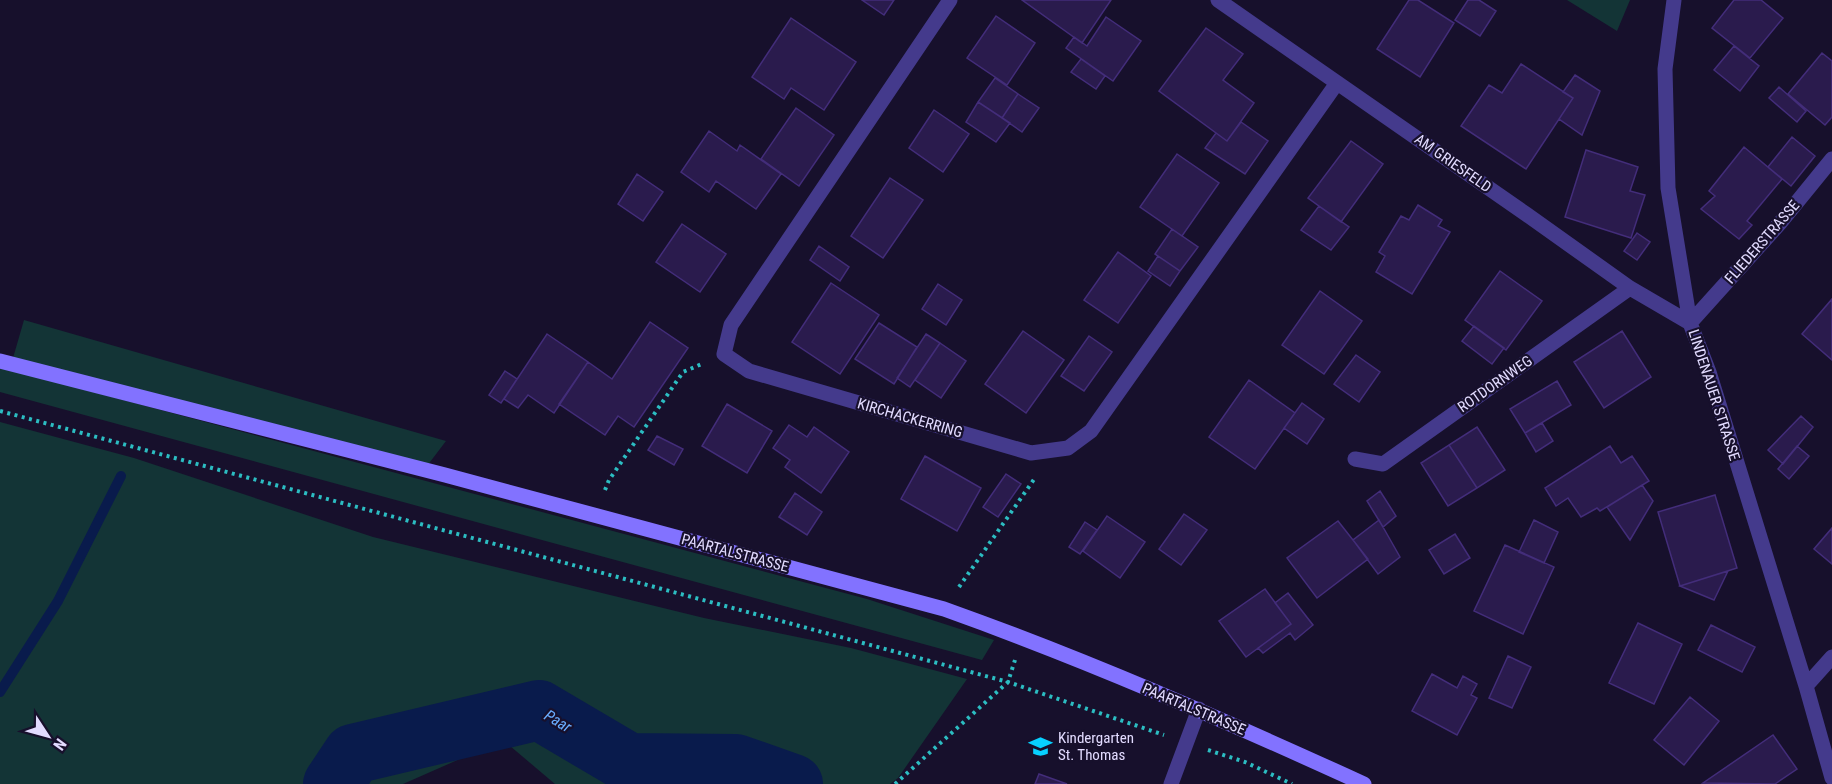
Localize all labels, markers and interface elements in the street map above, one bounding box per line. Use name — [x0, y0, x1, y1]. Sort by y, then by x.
street label: AM GRIESFELD — [1411, 130, 1495, 196]
street label: FLIEDERSTRASSE — [1721, 197, 1803, 287]
street label: LINDENAUER STRASSE — [1684, 327, 1744, 463]
street label: ROTDORNWEG — [1454, 352, 1536, 416]
street label: KIRCHACKERRING — [855, 394, 965, 442]
street label: PAARTALSTRASSE — [679, 530, 791, 576]
street label: PAARTALSTRASSE — [1140, 679, 1248, 739]
north arrow — [18, 706, 78, 766]
water label: Paar — [541, 706, 576, 737]
place label: Kindergarten St. Thomas — [1058, 729, 1134, 764]
school or university icon: Kindergarten St. Thomas — [1027, 734, 1053, 760]
text: N — [49, 735, 70, 754]

